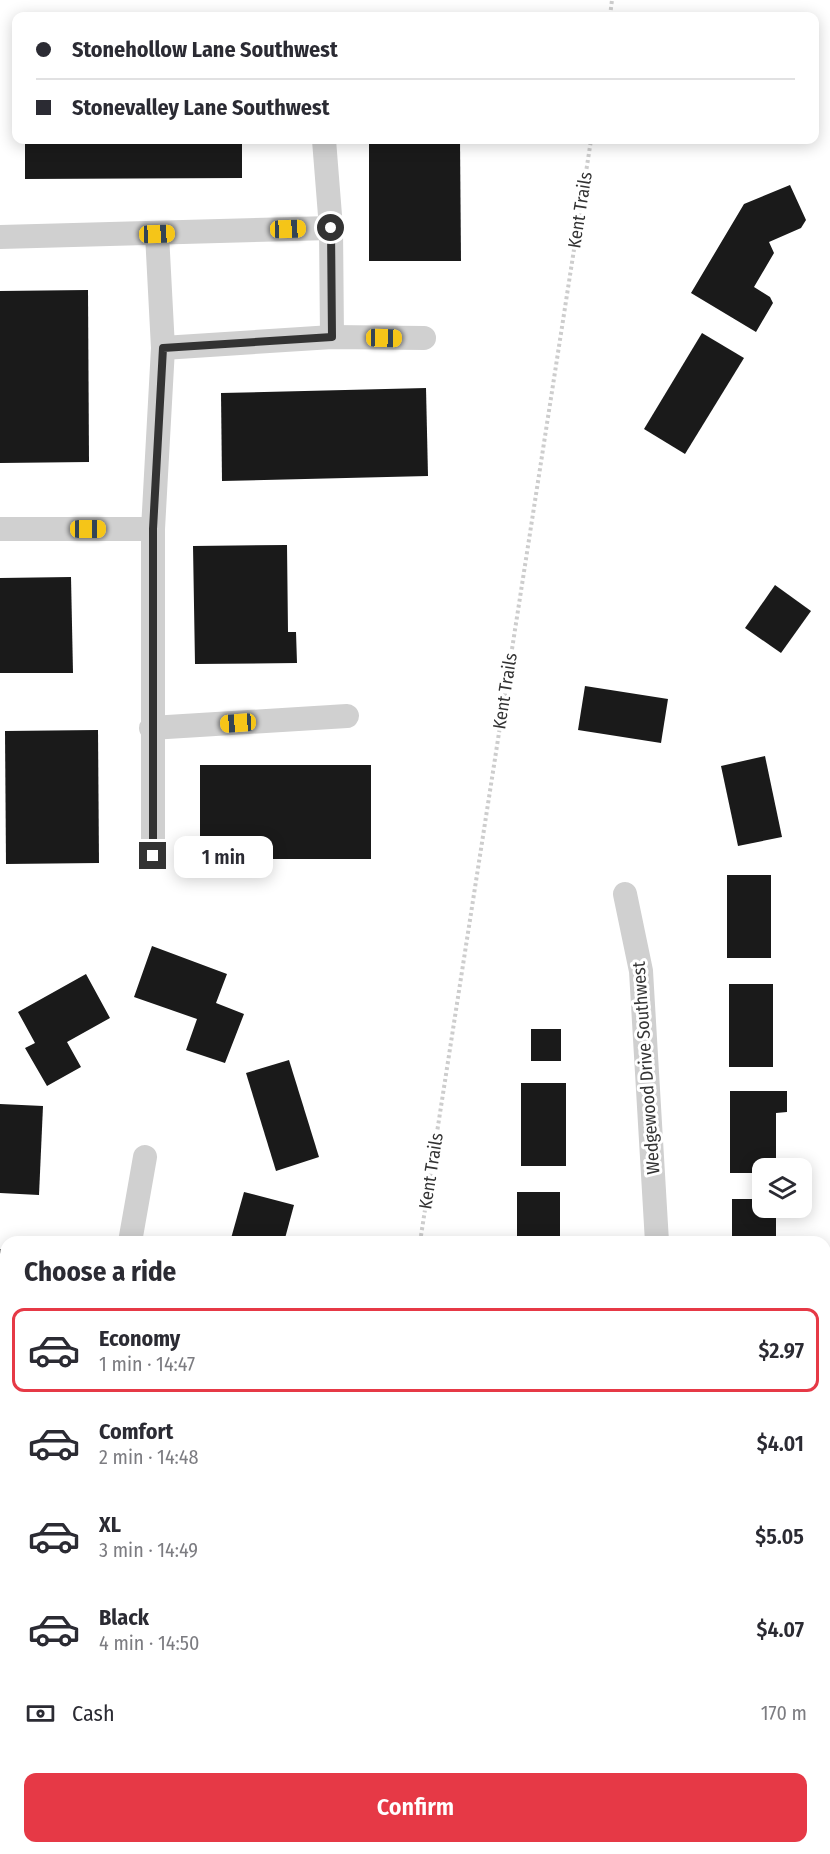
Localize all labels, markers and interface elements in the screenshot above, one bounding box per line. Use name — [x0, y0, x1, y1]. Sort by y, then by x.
text: Stonehollow Lane Southwest — [72, 36, 338, 63]
text: Stonevalley Lane Southwest — [72, 94, 329, 121]
street label: Kent Trails — [563, 170, 597, 250]
route start — [317, 214, 344, 241]
car — [270, 219, 306, 239]
car — [139, 224, 175, 244]
car — [366, 329, 402, 347]
car — [70, 520, 106, 538]
street label: Kent Trails — [488, 651, 522, 731]
car — [219, 713, 257, 733]
callout: 1 min — [174, 835, 273, 877]
route end — [139, 842, 166, 869]
text: 1 min — [202, 845, 245, 869]
street label: Wedgewood Drive Southwest — [628, 961, 664, 1175]
street label: Kent Trails — [414, 1131, 448, 1211]
map controls — [752, 1158, 812, 1218]
button: layers — [752, 1158, 812, 1218]
text: Choose a ride — [24, 1256, 176, 1288]
icon: car — [27, 1323, 81, 1377]
text: Economy — [99, 1325, 180, 1352]
text: $2.97 — [759, 1337, 804, 1364]
text: 1 min · 14:47 — [99, 1352, 195, 1376]
icon: car — [27, 1416, 81, 1470]
text: Comfort — [99, 1418, 173, 1445]
text: $4.01 — [757, 1430, 804, 1457]
text: 2 min · 14:48 — [99, 1445, 198, 1469]
icon: car — [27, 1509, 81, 1563]
text: XL — [99, 1511, 121, 1538]
text: $5.05 — [755, 1523, 804, 1550]
text: 3 min · 14:49 — [99, 1538, 198, 1562]
icon: car — [27, 1602, 81, 1656]
text: Black — [99, 1604, 149, 1631]
text: $4.07 — [757, 1616, 804, 1643]
text: 4 min · 14:50 — [99, 1631, 199, 1655]
icon: cash — [24, 1697, 57, 1730]
text: Cash — [72, 1700, 115, 1727]
text: 170 m — [761, 1701, 807, 1725]
button: Confirm — [24, 1773, 807, 1842]

